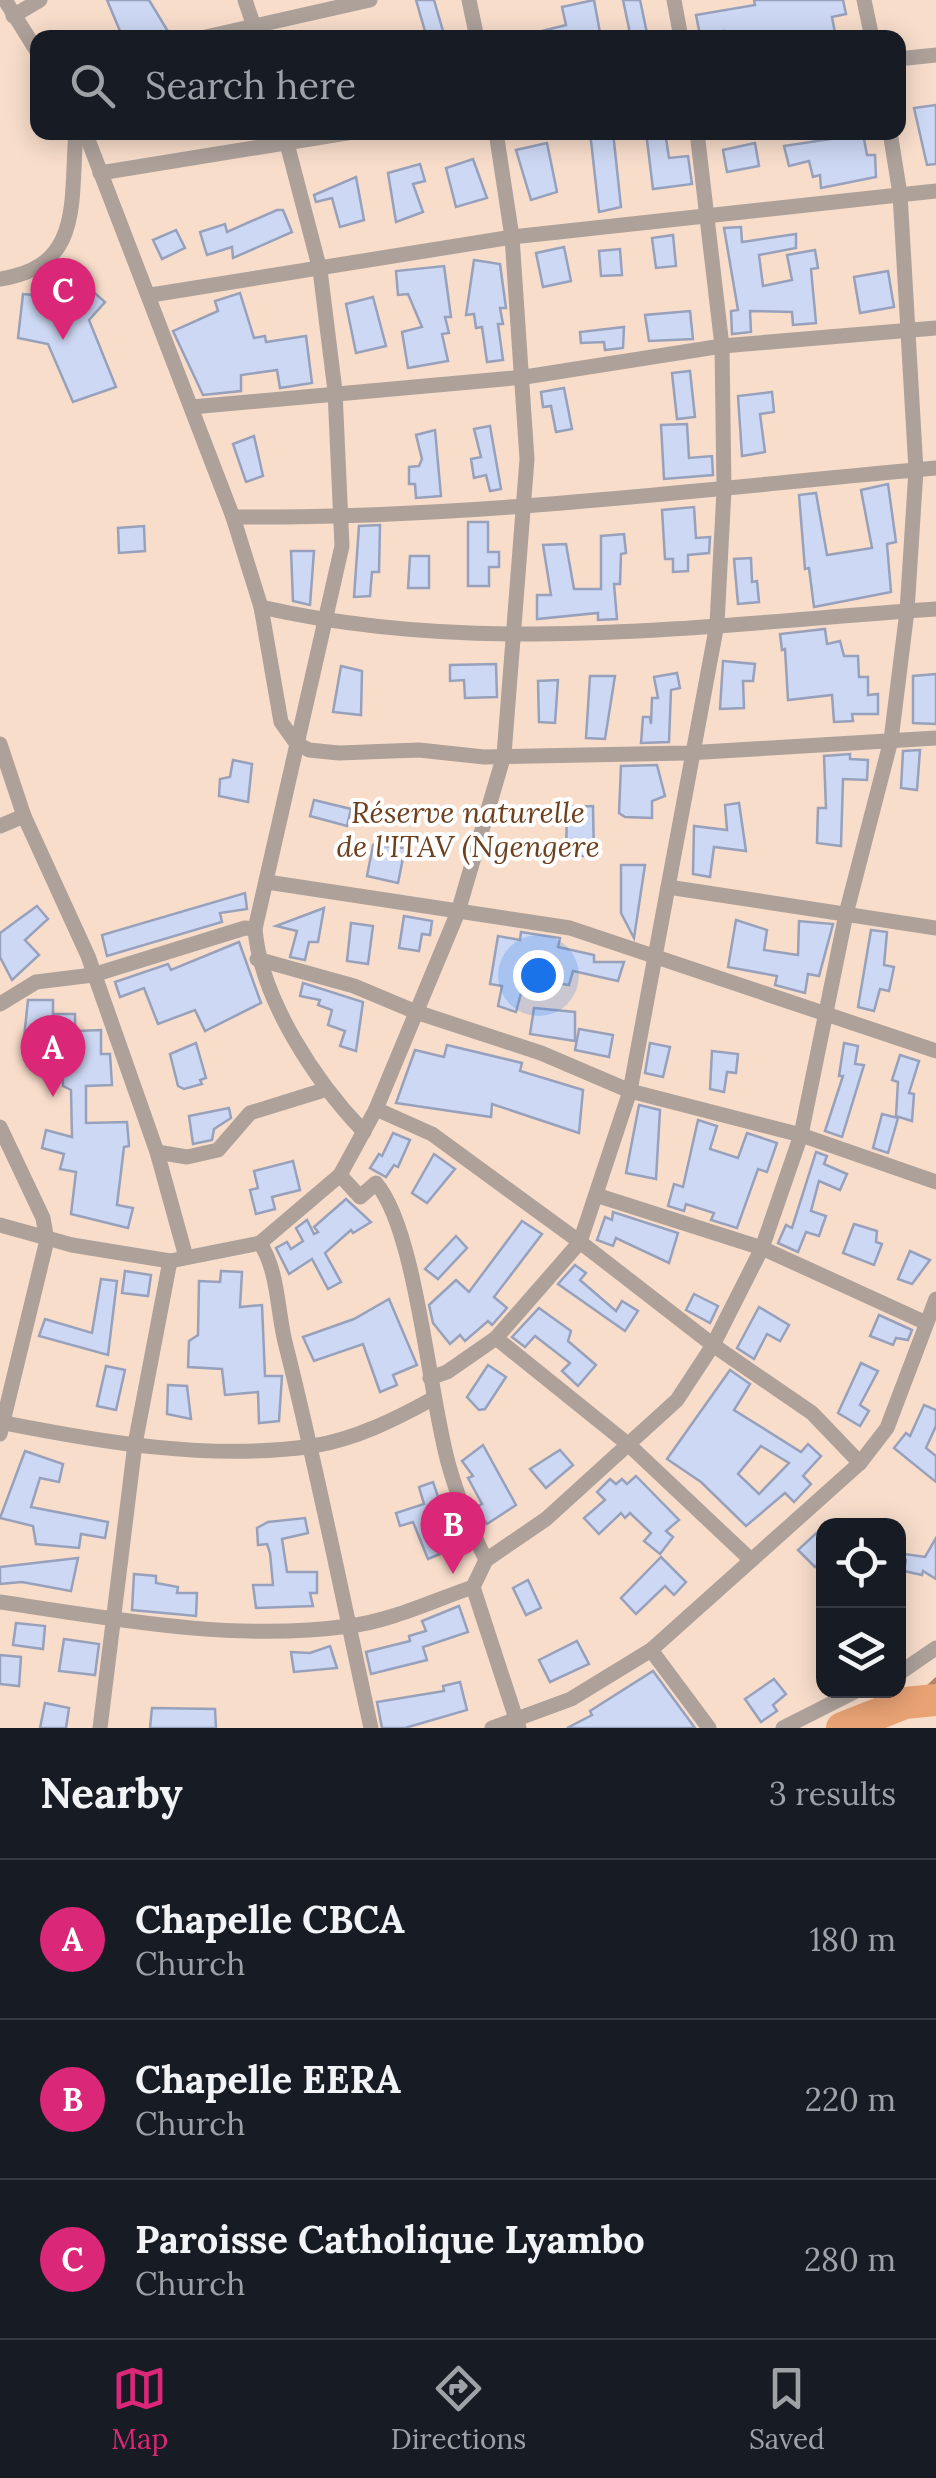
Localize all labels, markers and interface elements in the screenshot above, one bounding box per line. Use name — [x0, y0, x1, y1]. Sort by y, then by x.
search box — [30, 30, 906, 140]
icon: search — [65, 58, 120, 113]
text: Search here — [145, 61, 356, 109]
pin: C — [30, 258, 96, 340]
park label: Réserve naturelle de l'ITAV (Ngengere — [336, 793, 600, 865]
your location — [513, 950, 564, 1001]
pin: A — [20, 1014, 86, 1097]
pin: B — [420, 1492, 486, 1574]
map controls — [816, 1518, 906, 1698]
button: locate — [816, 1518, 906, 1608]
button: layers — [816, 1608, 906, 1698]
text: Nearby — [40, 1766, 183, 1820]
text: 3 results — [769, 1773, 896, 1814]
text: Chapelle CBCA — [135, 1895, 405, 1943]
text: A — [62, 1919, 83, 1960]
text: 180 m — [809, 1919, 896, 1960]
text: Church — [135, 1943, 245, 1984]
text: Chapelle EERA — [135, 2055, 401, 2103]
text: B — [62, 2079, 83, 2120]
text: 220 m — [805, 2079, 896, 2120]
text: Church — [135, 2103, 245, 2144]
text: Paroisse Catholique Lyambo — [135, 2215, 645, 2263]
text: C — [61, 2239, 84, 2280]
text: 280 m — [804, 2239, 896, 2280]
text: Church — [135, 2263, 245, 2304]
tab: Map — [111, 2361, 168, 2457]
tab: Directions — [391, 2361, 526, 2457]
tab: Saved — [749, 2361, 825, 2457]

